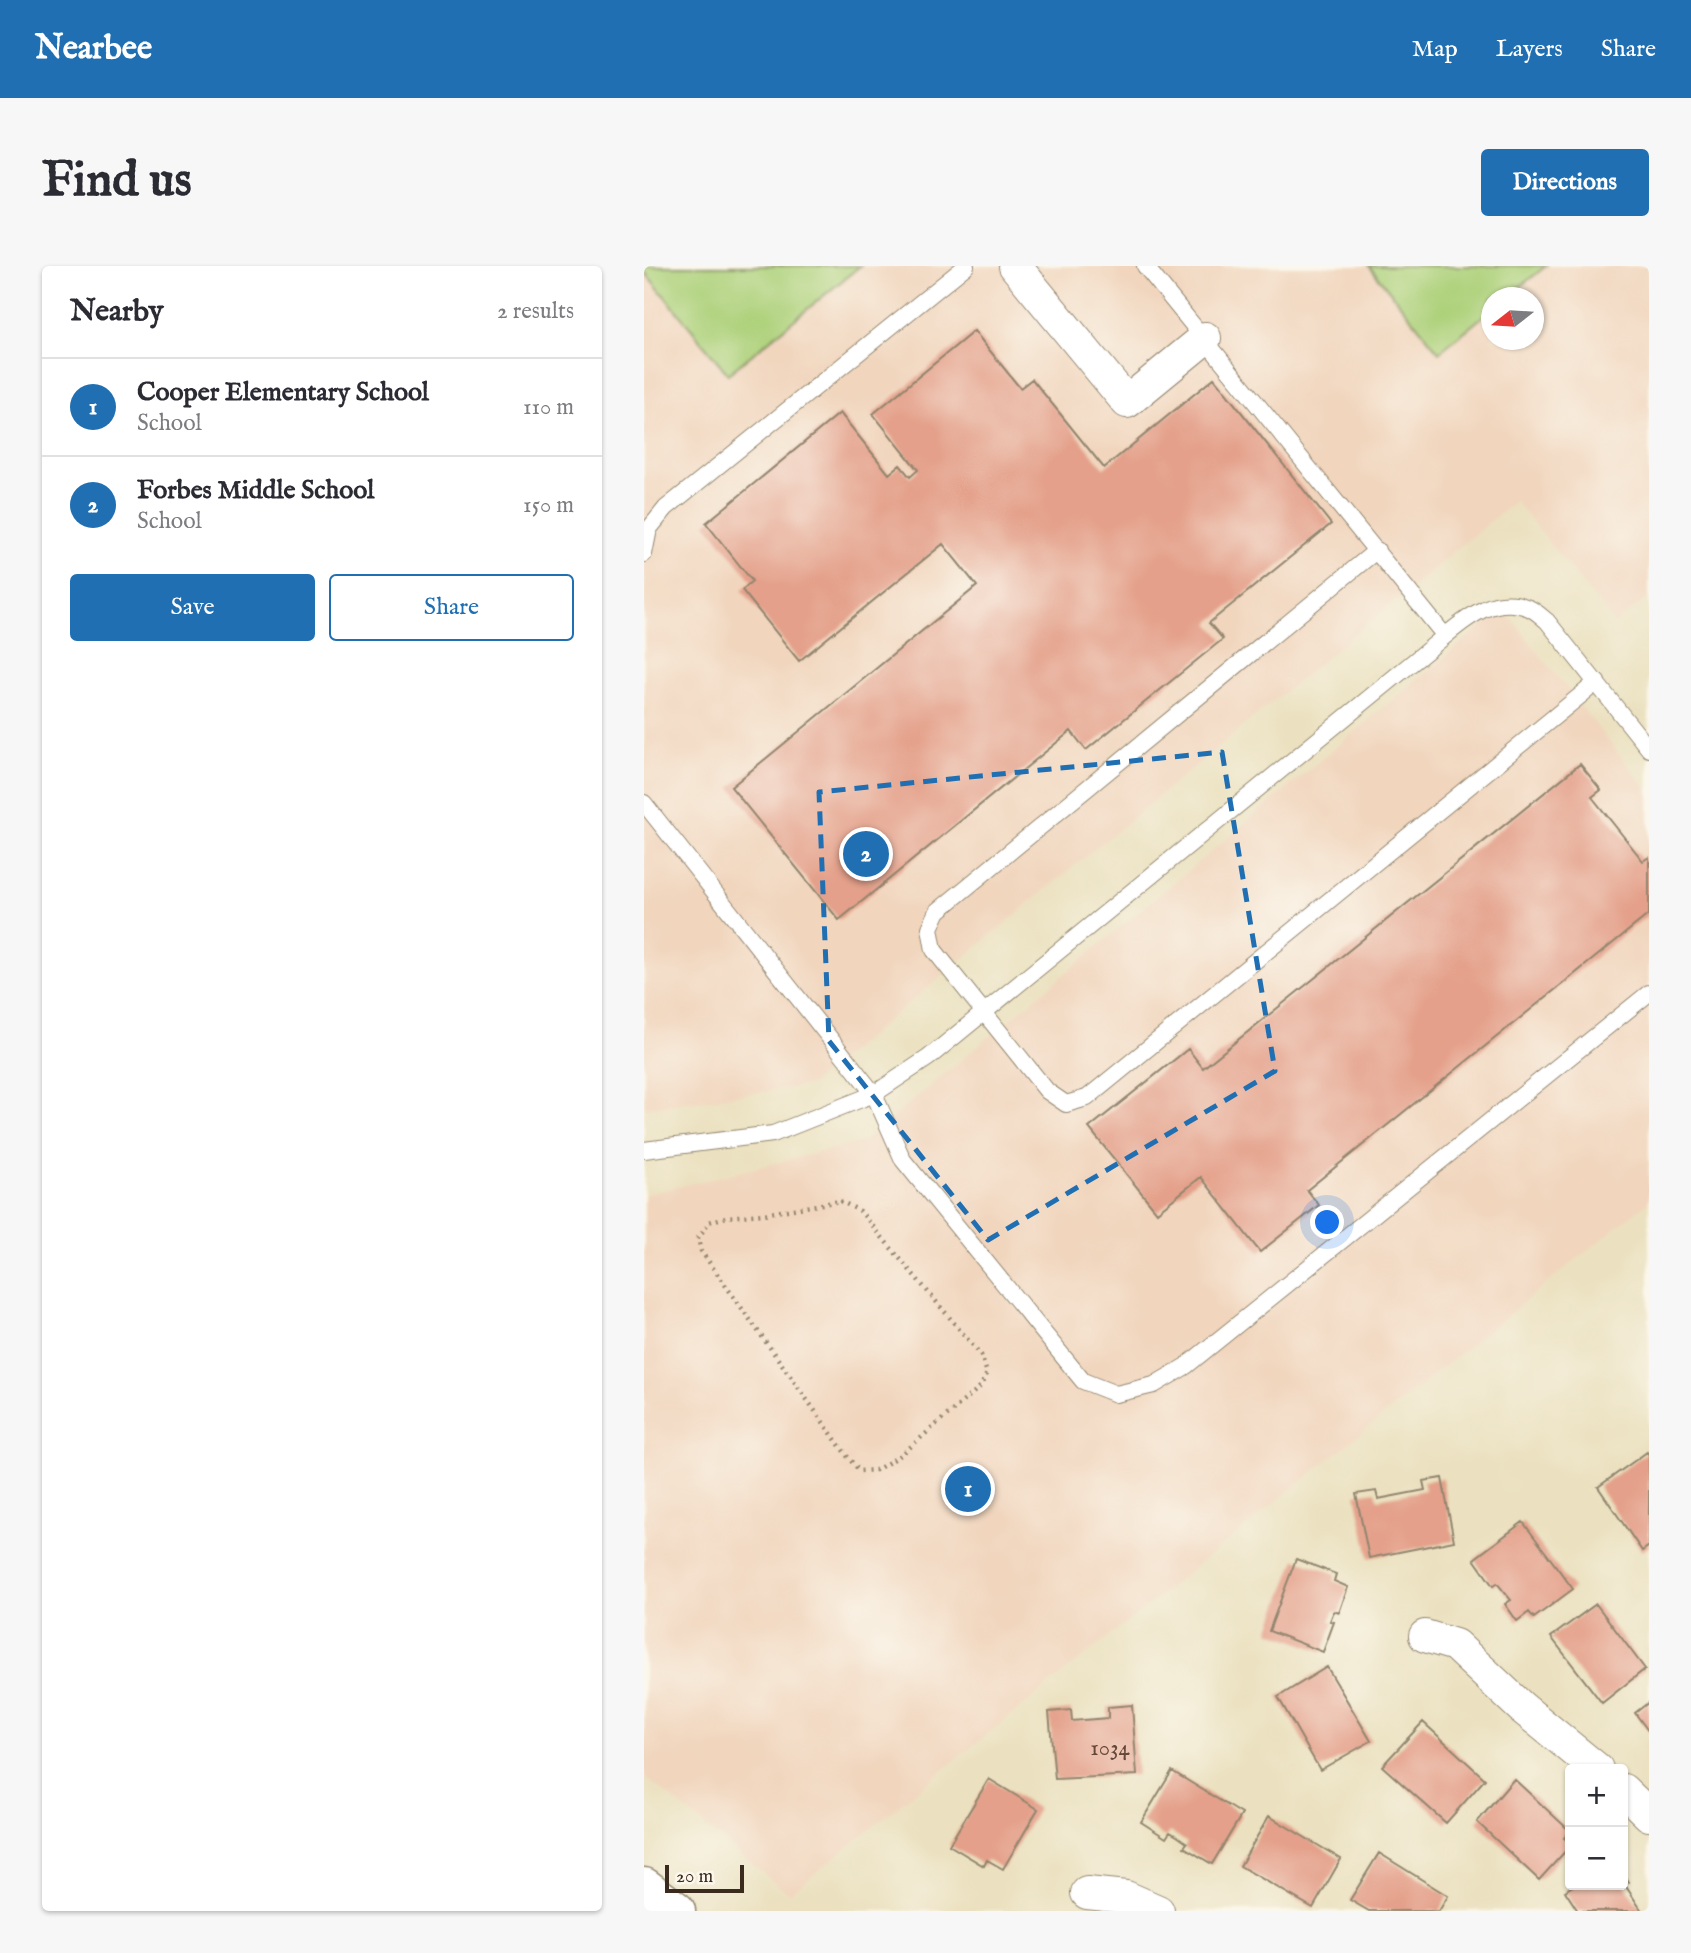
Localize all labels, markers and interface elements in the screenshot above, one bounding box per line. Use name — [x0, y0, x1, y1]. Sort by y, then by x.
text: Nearbee — [35, 28, 152, 70]
text: Map — [1412, 34, 1458, 65]
text: Layers — [1496, 34, 1563, 65]
text: Share — [1601, 34, 1656, 65]
button: Directions — [1481, 149, 1649, 216]
text: Find us — [42, 151, 192, 213]
north arrow — [1481, 287, 1544, 350]
text: Nearby — [70, 293, 163, 331]
text: 2 results — [497, 297, 574, 326]
text: Cooper Elementary School — [137, 376, 429, 409]
text: 1 — [89, 393, 97, 422]
text: 110 m — [523, 393, 574, 422]
text: School — [137, 409, 202, 438]
text: Forbes Middle School — [137, 474, 374, 507]
text: 2 — [88, 491, 98, 520]
text: 150 m — [523, 491, 574, 520]
text: School — [137, 507, 202, 536]
button: Save — [70, 574, 315, 641]
button: Share — [329, 574, 574, 641]
pin: 2 — [843, 828, 889, 880]
your location — [1310, 1205, 1344, 1239]
pin: 1 — [945, 1463, 991, 1515]
house number: 1034 — [1090, 1734, 1131, 1763]
map controls — [1565, 1764, 1628, 1890]
button: + — [1565, 1764, 1628, 1827]
button: − — [1565, 1827, 1628, 1890]
scale bar — [665, 1862, 744, 1894]
text: 20 m — [676, 1865, 713, 1889]

